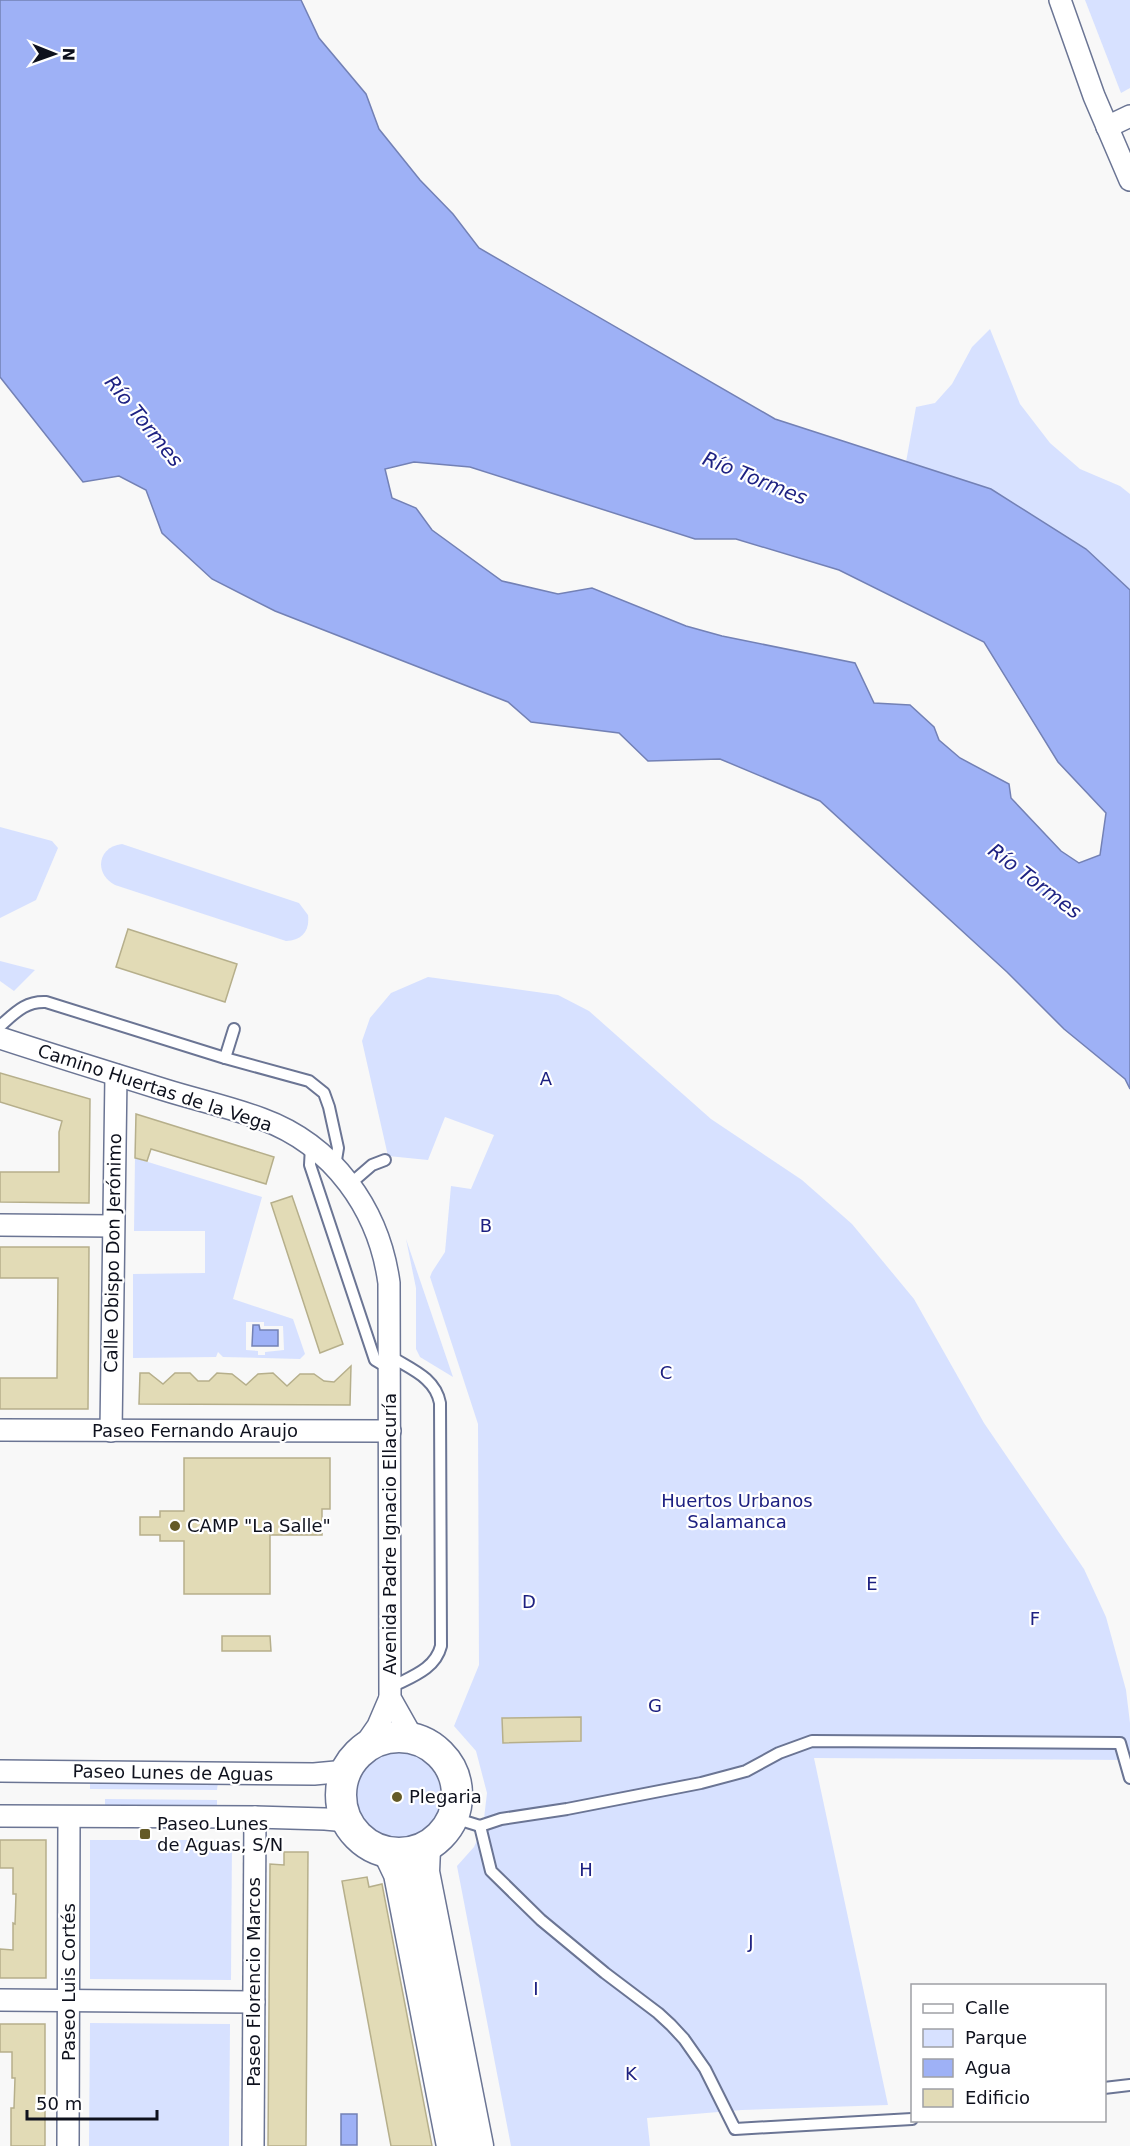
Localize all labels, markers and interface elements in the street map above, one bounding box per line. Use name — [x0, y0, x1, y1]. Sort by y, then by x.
north arrow — [24, 24, 84, 84]
text: N — [59, 47, 78, 61]
water label: Río Tormes — [100, 371, 188, 471]
water label: Río Tormes — [699, 446, 811, 510]
water label: Río Tormes — [984, 838, 1086, 924]
street label: Camino Huertas de la Vega — [35, 1040, 275, 1135]
park label: A — [540, 1068, 553, 1089]
street label: Calle Obispo Don Jerónimo — [100, 1133, 125, 1373]
park label: B — [480, 1215, 492, 1236]
park label: C — [660, 1362, 672, 1383]
street label: Avenida Padre Ignacio Ellacuría — [379, 1393, 400, 1675]
street label: Paseo Fernando Araujo — [92, 1420, 298, 1441]
park label: Huertos Urbanos Salamanca — [661, 1490, 813, 1532]
place label: CAMP "La Salle" — [187, 1515, 331, 1536]
marker: CAMP "La Salle" — [168, 1519, 182, 1533]
park label: E — [866, 1573, 878, 1594]
park label: D — [522, 1591, 536, 1612]
park label: F — [1030, 1608, 1040, 1629]
park label: G — [648, 1695, 662, 1716]
street label: Paseo Lunes de Aguas — [72, 1760, 274, 1785]
place label: Plegaria — [409, 1786, 482, 1807]
marker: Plegaria — [390, 1790, 404, 1804]
place label: Paseo Lunes de Aguas, S/N — [157, 1813, 283, 1855]
marker: Paseo Lunes de Aguas, S/N — [138, 1827, 152, 1841]
park label: H — [579, 1859, 593, 1880]
street label: Paseo Florencio Marcos — [243, 1877, 264, 2087]
street label: Paseo Luis Cortés — [58, 1903, 79, 2061]
park label: J — [747, 1931, 754, 1952]
park label: I — [533, 1978, 539, 1999]
legend — [911, 1984, 1106, 2122]
text: Calle — [965, 1997, 1010, 2018]
text: Parque — [965, 2027, 1027, 2048]
text: Agua — [965, 2057, 1011, 2078]
park label: K — [625, 2063, 638, 2084]
scale bar — [27, 2083, 158, 2121]
text: Edificio — [965, 2087, 1030, 2108]
text: 50 m — [36, 2093, 82, 2114]

